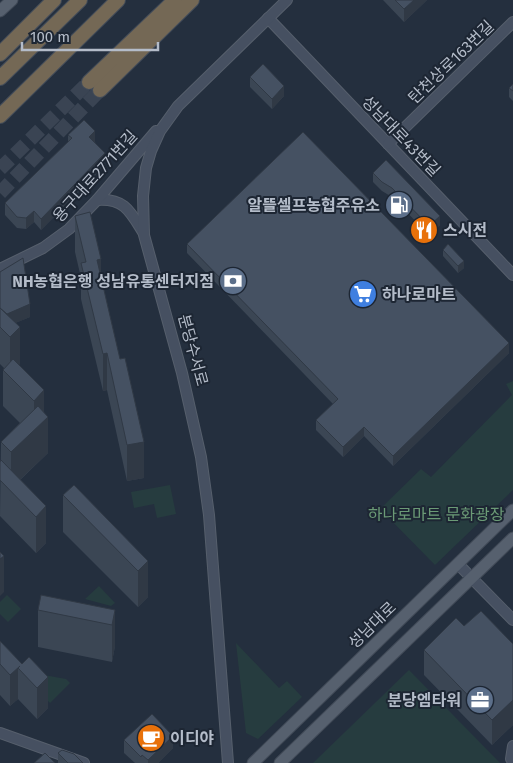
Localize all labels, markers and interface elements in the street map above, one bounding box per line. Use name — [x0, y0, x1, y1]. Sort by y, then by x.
street label: 탄천상로163번길 — [404, 16, 498, 108]
scale bar — [22, 20, 159, 52]
text: 100 m — [30, 28, 70, 46]
street label: 성남대로43번길 — [358, 92, 444, 180]
street label: 용구대로2771번길 — [49, 126, 141, 226]
fuel station icon: 알뜰셀프농협주유소 — [384, 190, 414, 220]
place label: 알뜰셀프농협주유소 — [248, 196, 380, 215]
restaurant icon: 스시전 — [409, 215, 439, 245]
place label: 스시전 — [443, 221, 487, 240]
bank icon: NH농협은행 성남유통센터지점 — [218, 266, 248, 296]
place label: NH농협은행 성남유통센터지점 — [12, 272, 214, 291]
supermarket icon: 하나로마트 — [348, 279, 378, 309]
place label: 하나로마트 — [382, 285, 456, 304]
street label: 분당수서로 — [174, 312, 212, 388]
park label: 하나로마트 문화광장 — [368, 505, 505, 524]
street label: 성남대로 — [344, 598, 400, 652]
office icon: 분당엠타워 — [465, 685, 495, 715]
place label: 분당엠타워 — [387, 691, 461, 710]
cafe icon: 이디야 — [136, 723, 166, 753]
place label: 이디야 — [170, 729, 214, 748]

